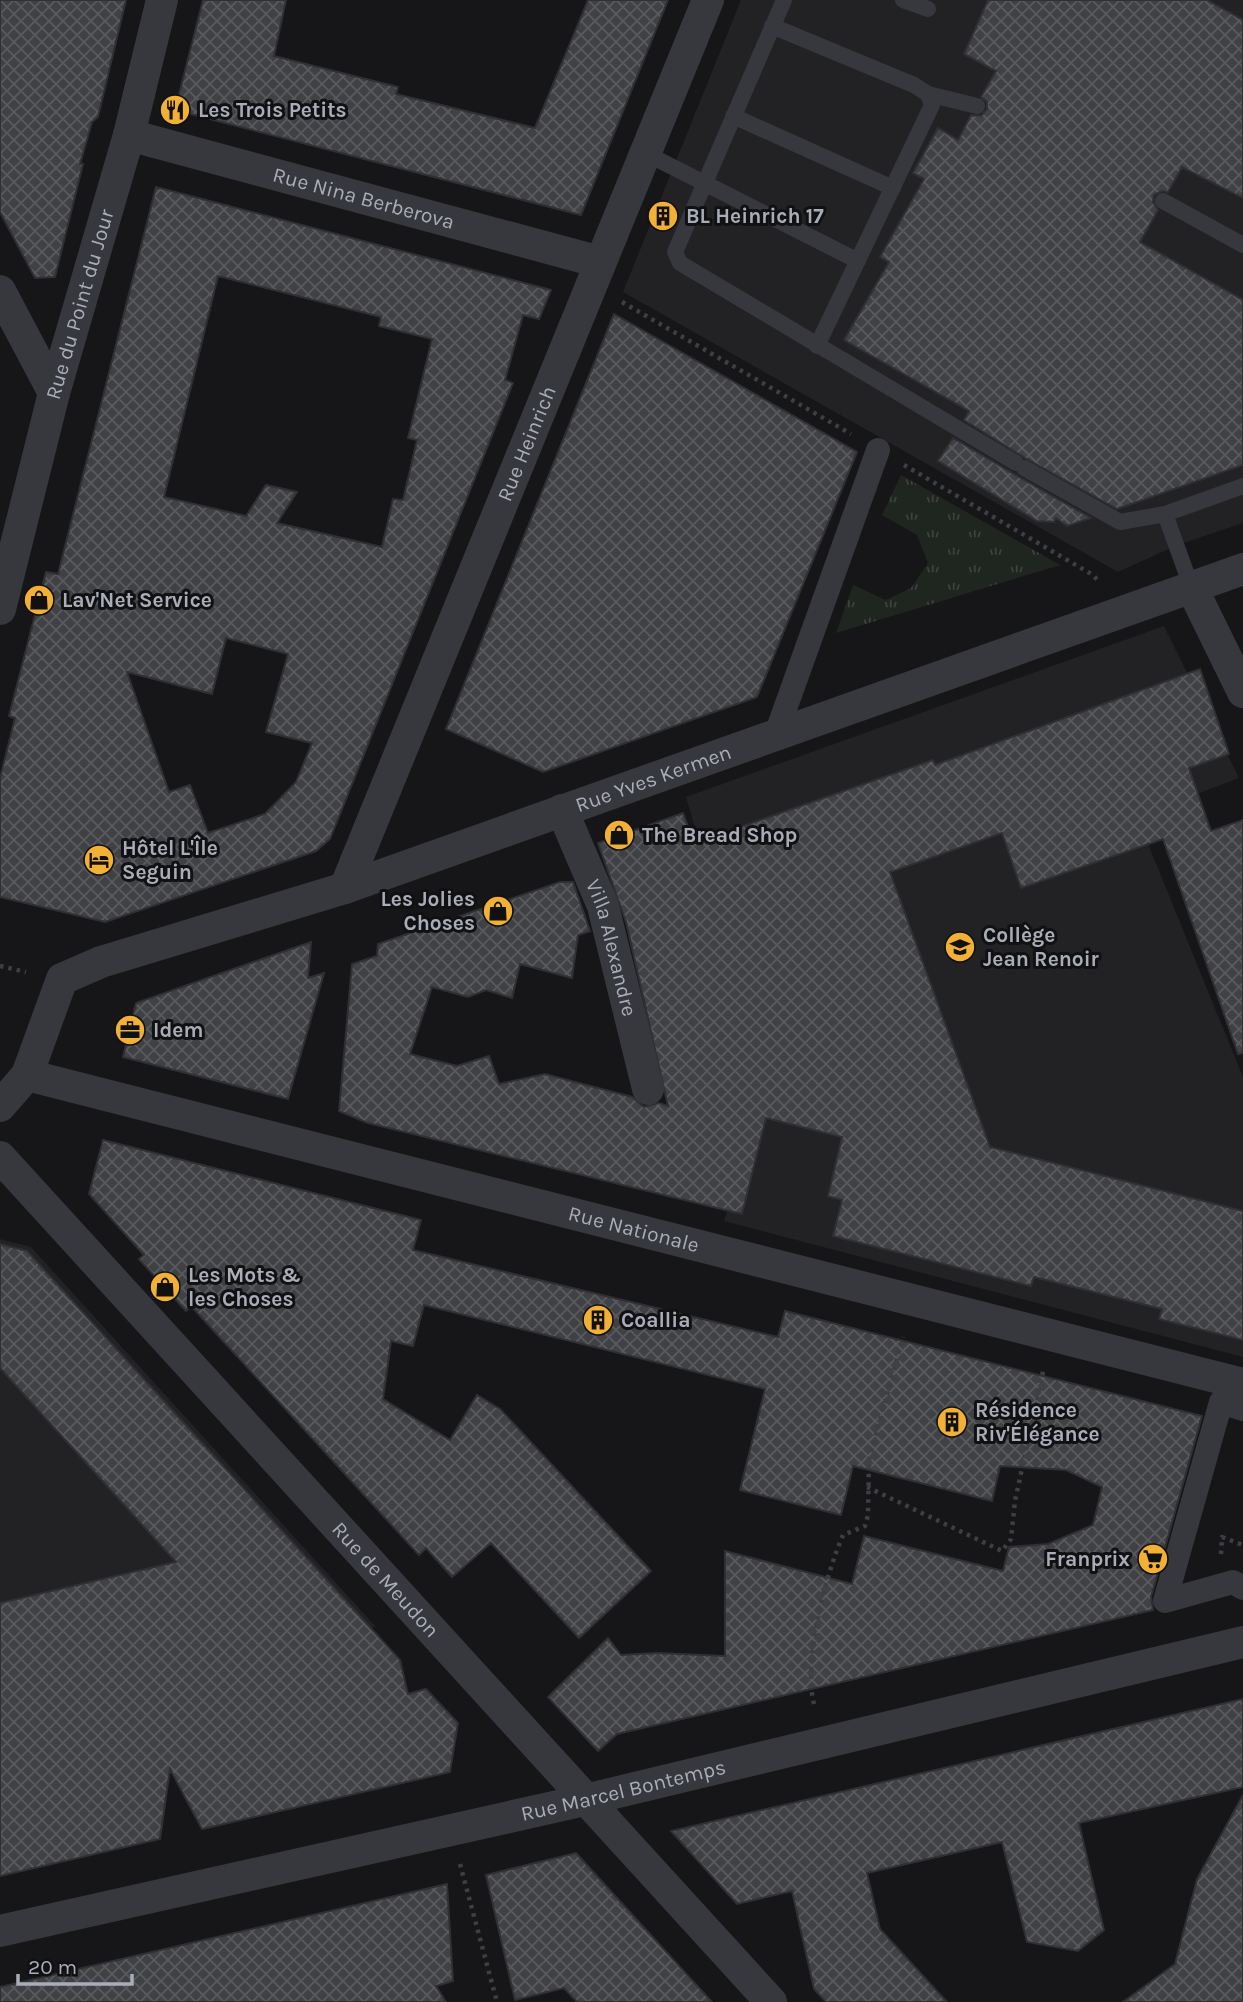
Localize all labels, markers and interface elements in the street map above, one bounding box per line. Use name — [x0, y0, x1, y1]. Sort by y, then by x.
restaurant icon: Les Trois Petits — [158, 93, 192, 127]
place label: Les Trois Petits — [198, 98, 347, 122]
street label: Rue Nina Berberova — [270, 162, 457, 234]
building icon: BL Heinrich 17 — [646, 199, 680, 233]
place label: BL Heinrich 17 — [686, 204, 824, 228]
street label: Rue du Point du Jour — [41, 206, 119, 402]
street label: Rue Heinrich — [492, 382, 561, 505]
shop icon: Lav'Net Service — [22, 583, 56, 617]
place label: Lav'Net Service — [62, 588, 212, 612]
street label: Rue Yves Kermen — [572, 740, 734, 817]
shop icon: The Bread Shop — [602, 818, 636, 852]
place label: The Bread Shop — [642, 823, 797, 847]
place label: Hôtel L'Île Seguin — [122, 834, 218, 884]
hotel icon: Hôtel L'Île Seguin — [82, 843, 116, 877]
street label: Villa Alexandre — [581, 876, 642, 1019]
place label: Les Jolies Choses — [380, 887, 475, 935]
shop icon: Les Jolies Choses — [481, 894, 515, 928]
place label: Collège Jean Renoir — [983, 923, 1100, 971]
school or university icon: Collège Jean Renoir — [943, 930, 977, 964]
office icon: Idem — [113, 1013, 147, 1047]
place label: Idem — [153, 1018, 203, 1042]
street label: Rue Nationale — [566, 1201, 702, 1257]
place label: Les Mots & les Choses — [188, 1263, 301, 1311]
shop icon: Les Mots & les Choses — [148, 1270, 182, 1304]
building icon: Coallia — [581, 1303, 615, 1337]
place label: Coallia — [621, 1308, 690, 1332]
place label: Résidence Riv'Élégance — [975, 1398, 1100, 1446]
building icon: Résidence Riv'Élégance — [935, 1405, 969, 1439]
street label: Rue de Meudon — [327, 1517, 444, 1642]
supermarket icon: Franprix — [1136, 1542, 1170, 1576]
place label: Franprix — [1045, 1547, 1130, 1571]
street label: Rue Marcel Bontemps — [519, 1755, 728, 1826]
scale bar — [18, 1942, 131, 1986]
text: 20 m — [28, 1955, 77, 1979]

